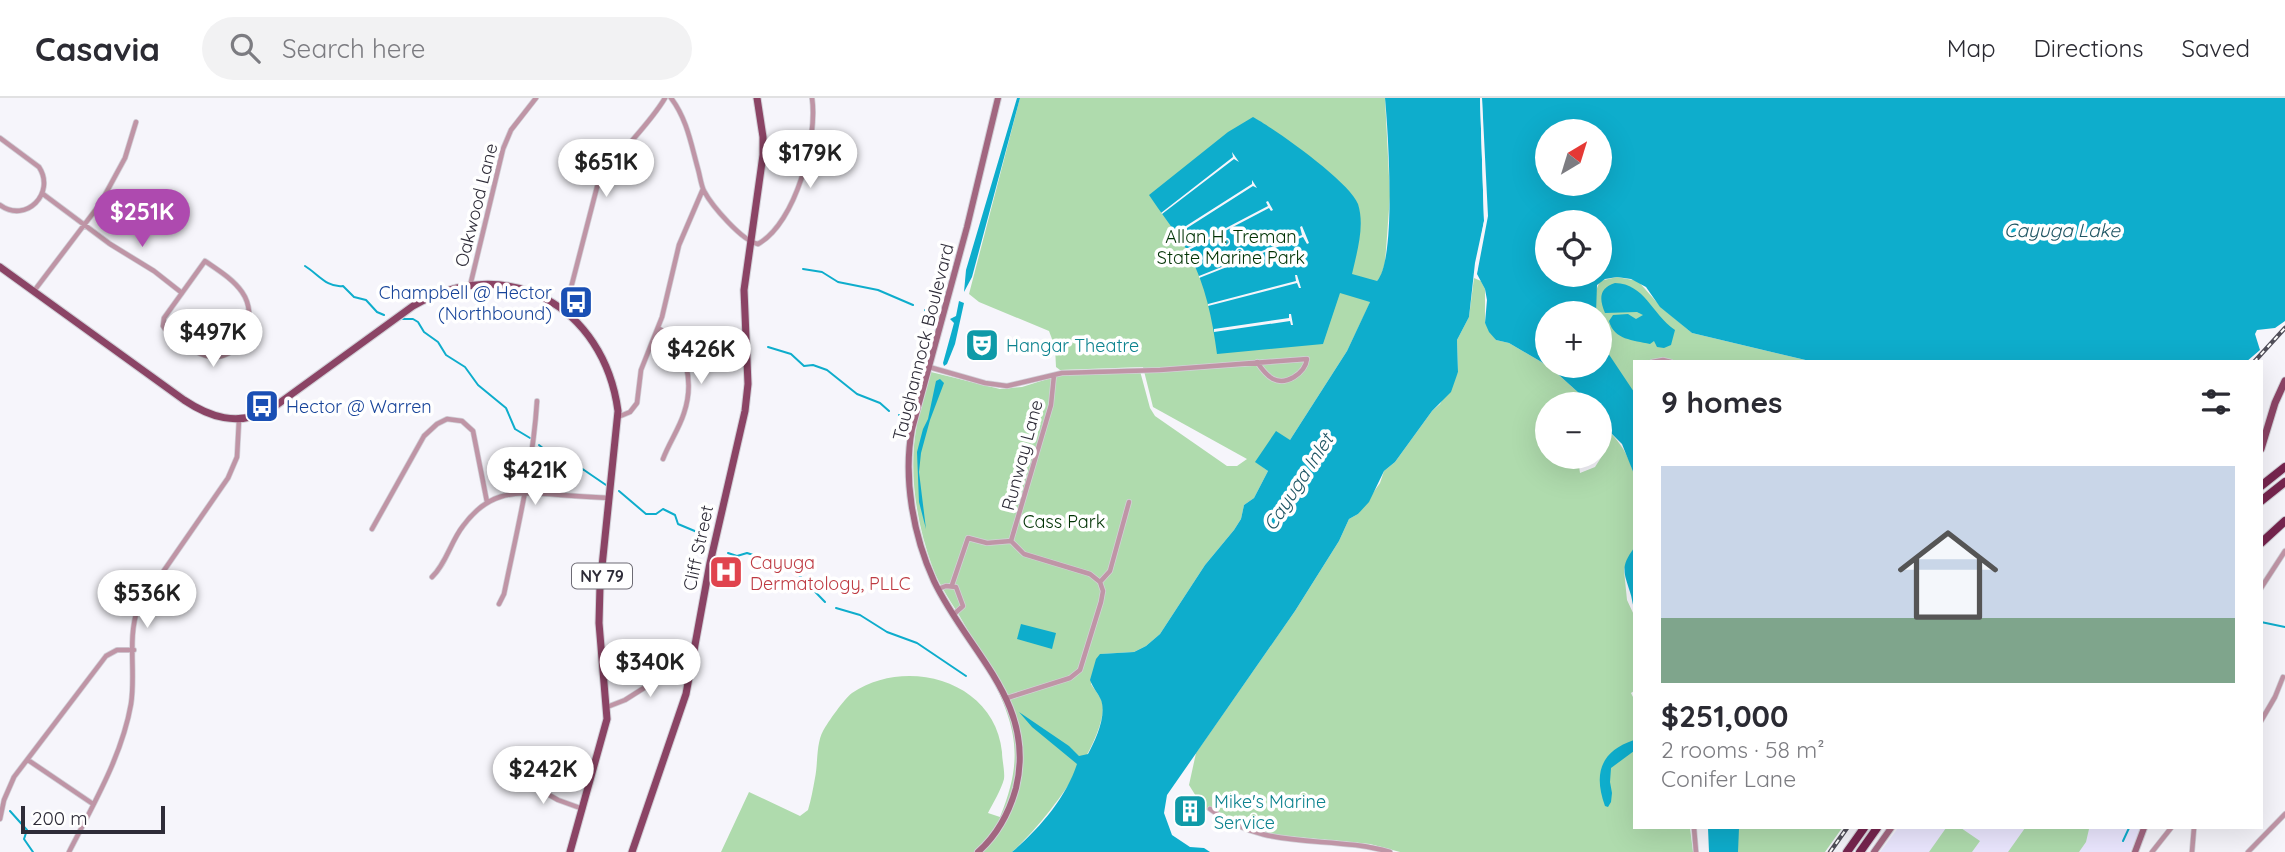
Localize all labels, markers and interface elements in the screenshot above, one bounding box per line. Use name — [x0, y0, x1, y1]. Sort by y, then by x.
search box — [202, 17, 692, 80]
text: Casavia — [35, 28, 160, 69]
icon: search — [226, 29, 264, 67]
text: Search here — [282, 32, 426, 65]
text: Map — [1947, 33, 1996, 63]
text: Directions — [2034, 33, 2144, 63]
text: Saved — [2182, 33, 2250, 63]
north arrow — [1535, 119, 1612, 196]
map controls — [1535, 119, 1612, 469]
pin: $179K — [761, 130, 859, 190]
text: $179K — [778, 138, 842, 167]
pin: $651K — [557, 140, 655, 199]
street label: Oakwood Lane — [450, 141, 502, 269]
text: $651K — [574, 147, 638, 176]
pin: $251K — [93, 190, 191, 249]
text: $251K — [110, 197, 174, 226]
button: locate — [1535, 210, 1612, 287]
water label: Cayuga Lake — [2004, 218, 2121, 242]
park label: Allan H. Treman State Marine Park — [1157, 225, 1305, 269]
street label: Taughannock Boulevard — [887, 241, 959, 443]
place label: Champbell @ Hector (Northbound) — [379, 281, 552, 325]
bus stop icon: Champbell @ Hector (Northbound) — [557, 283, 595, 321]
button: + — [1535, 301, 1612, 378]
pin: $497K — [164, 310, 262, 369]
text: $497K — [180, 317, 246, 346]
theatre icon: Hangar Theatre — [963, 326, 1001, 364]
pin: $426K — [652, 327, 750, 386]
text: $426K — [667, 334, 735, 363]
place label: Hangar Theatre — [1006, 334, 1139, 357]
text: 9 homes — [1661, 383, 1783, 421]
icon: filters — [2197, 383, 2235, 421]
bus stop icon: Hector @ Warren — [243, 387, 281, 425]
button: − — [1535, 392, 1612, 469]
place label: Hector @ Warren — [286, 395, 432, 418]
street label: Runway Lane — [996, 397, 1048, 513]
water label: Cayuga Inlet — [1258, 427, 1340, 535]
pin: $421K — [486, 448, 584, 507]
text: $421K — [503, 455, 567, 484]
street label: Cliff Street — [678, 503, 718, 593]
park label: Cass Park — [1023, 510, 1105, 533]
icon: home — [1885, 512, 2011, 638]
place label: Cayuga Dermatology, PLLC — [750, 551, 911, 595]
hospital icon: Cayuga Dermatology, PLLC — [707, 553, 745, 591]
road number: NY 79 — [572, 564, 632, 589]
pin: $536K — [98, 570, 196, 630]
text: $536K — [113, 578, 181, 607]
pin: $340K — [601, 640, 699, 699]
text: $340K — [616, 647, 684, 676]
text: $251,000 — [1661, 697, 1788, 735]
text: 2 rooms · 58 m² — [1661, 735, 1824, 764]
pin: $242K — [494, 746, 592, 806]
text: $242K — [509, 754, 577, 783]
text: Conifer Lane — [1661, 764, 1796, 793]
place label: Mike's Marine Service — [1214, 790, 1326, 834]
building icon: Mike's Marine Service — [1171, 792, 1209, 830]
scale bar — [21, 803, 164, 835]
text: 200 m — [32, 806, 88, 830]

